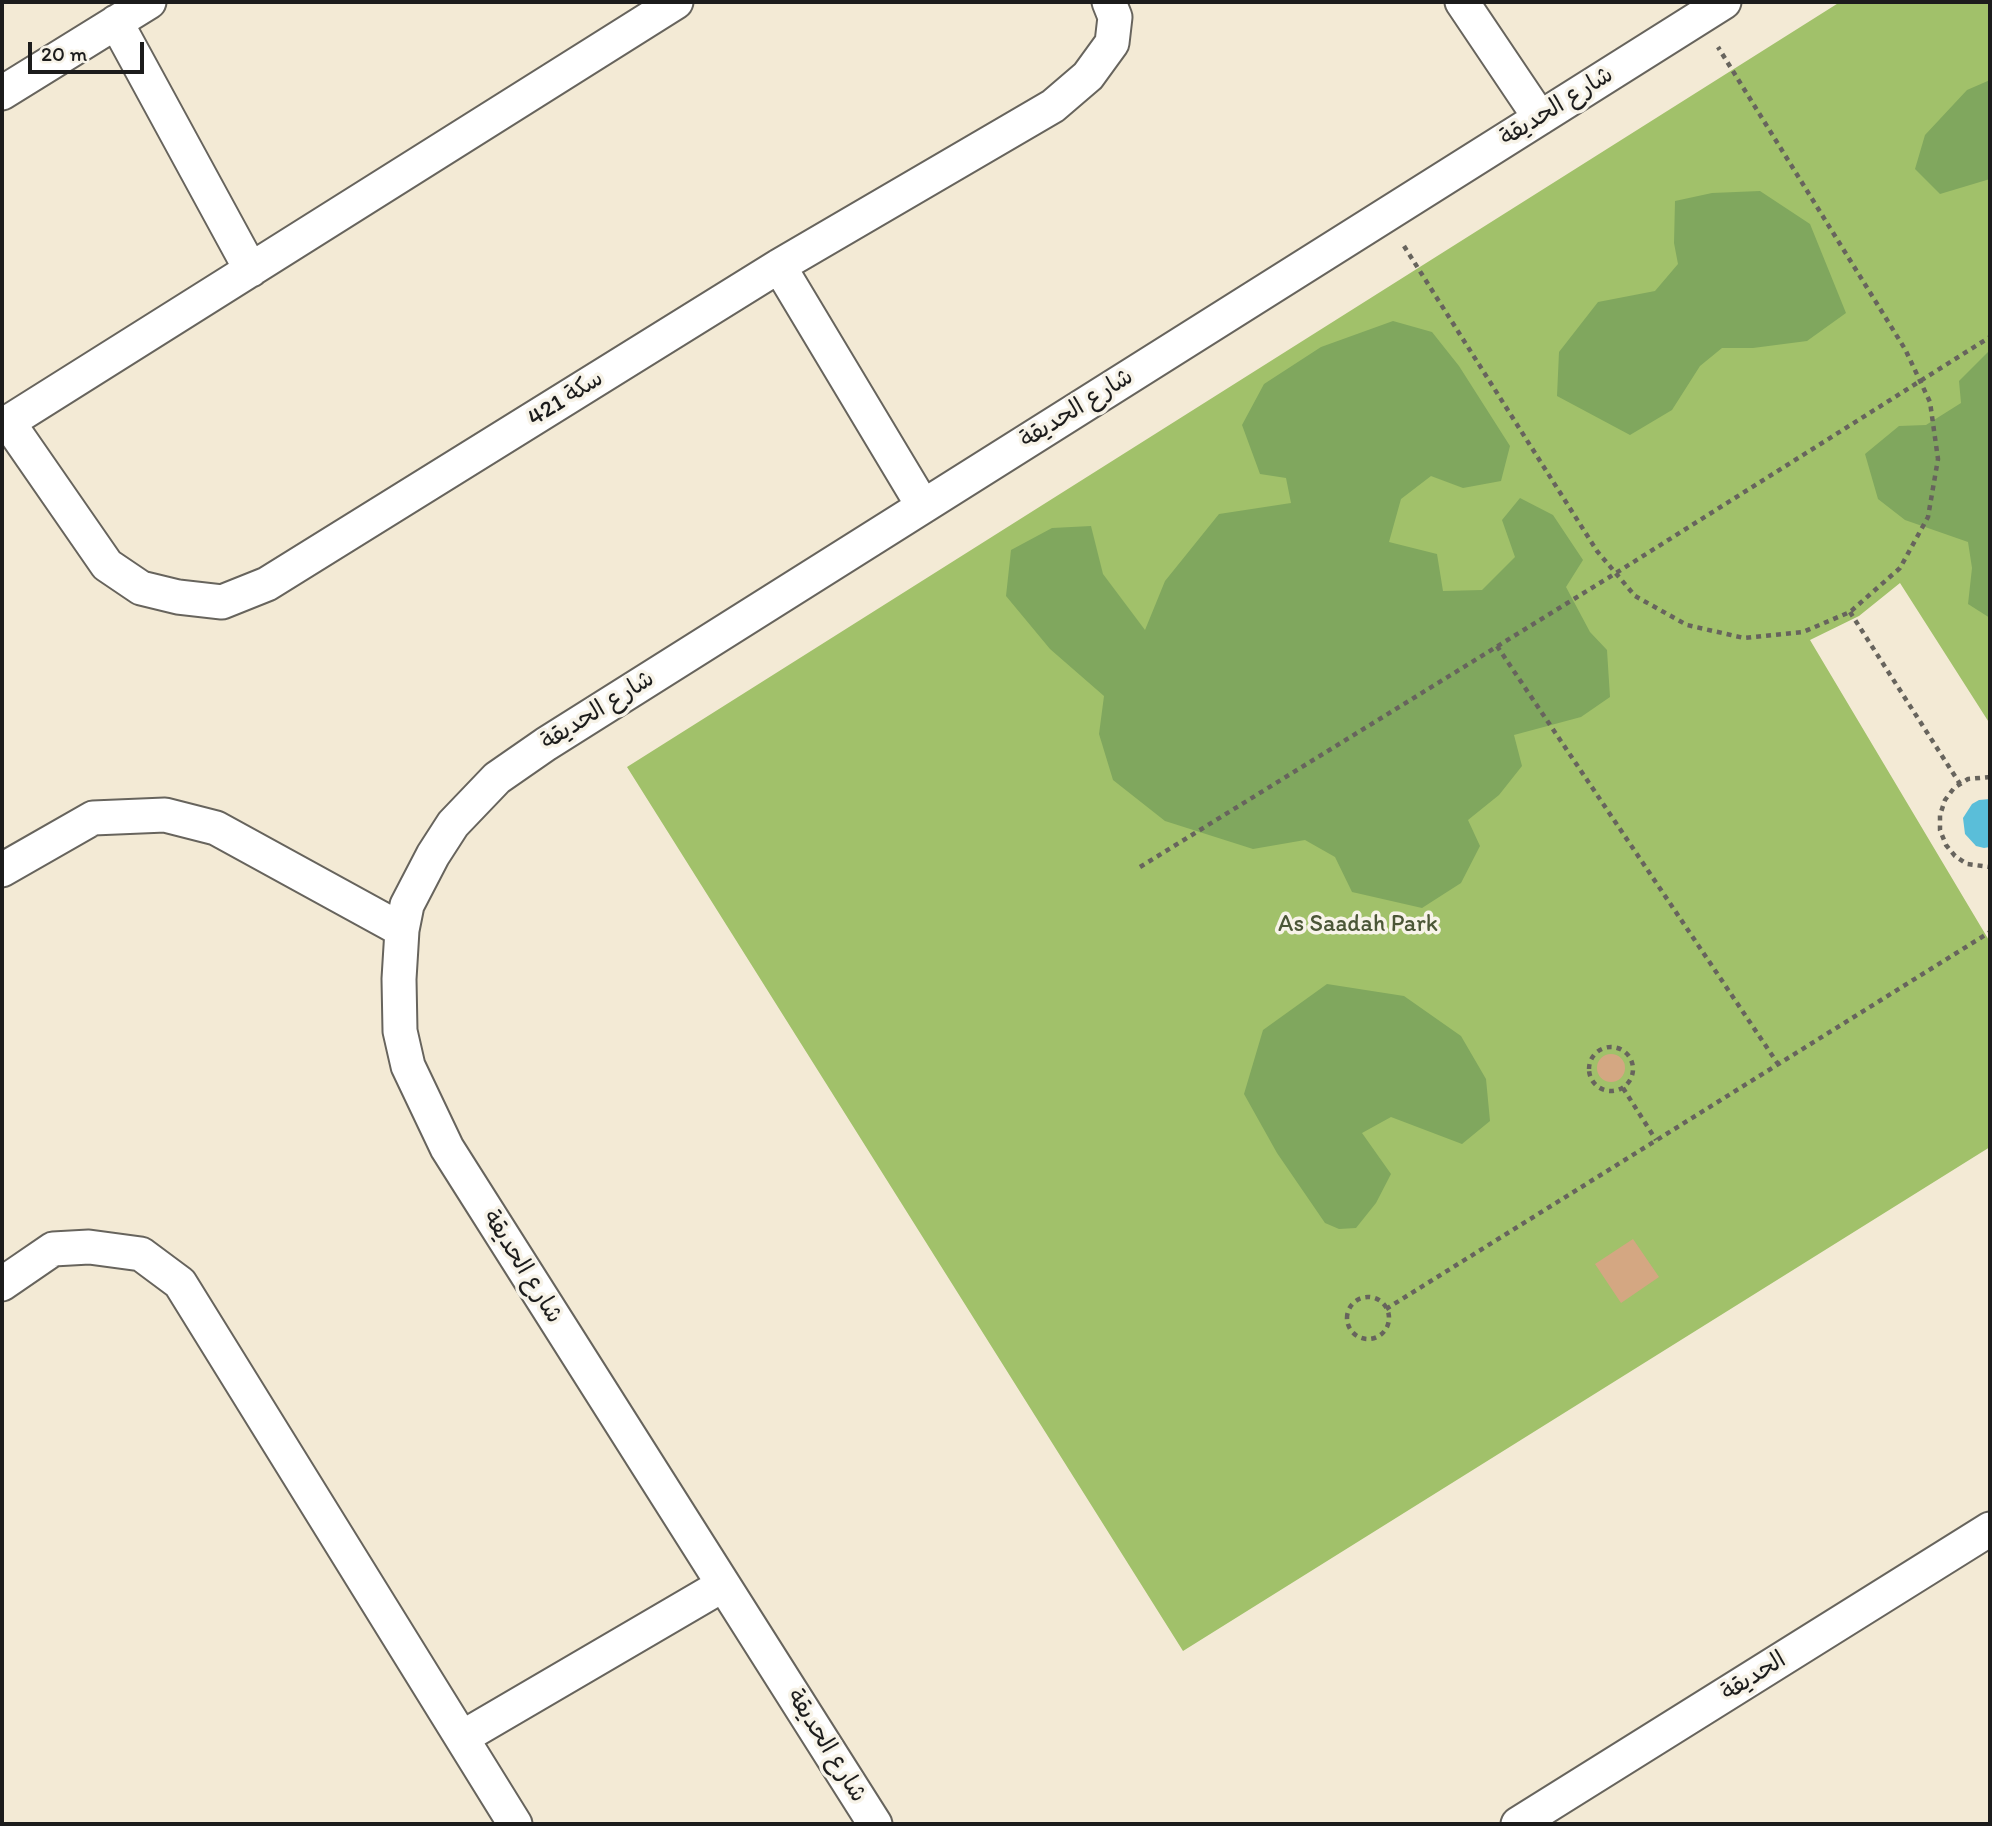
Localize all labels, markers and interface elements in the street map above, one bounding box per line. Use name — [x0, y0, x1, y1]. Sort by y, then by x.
scale bar — [32, 28, 147, 72]
text: 20 m — [41, 41, 87, 66]
street label: شارع الحديقة — [1495, 61, 1619, 153]
street label: شارع الحديقة — [1015, 363, 1139, 455]
street label: سكة 421 — [523, 365, 609, 433]
street label: شارع الحديقة — [536, 665, 660, 757]
park label: As Saadah Park — [1278, 911, 1438, 939]
street label: شارع الحديقة — [476, 1205, 568, 1329]
street label: الحديقة — [1716, 1646, 1792, 1708]
street label: شارع الحديقة — [780, 1684, 872, 1808]

